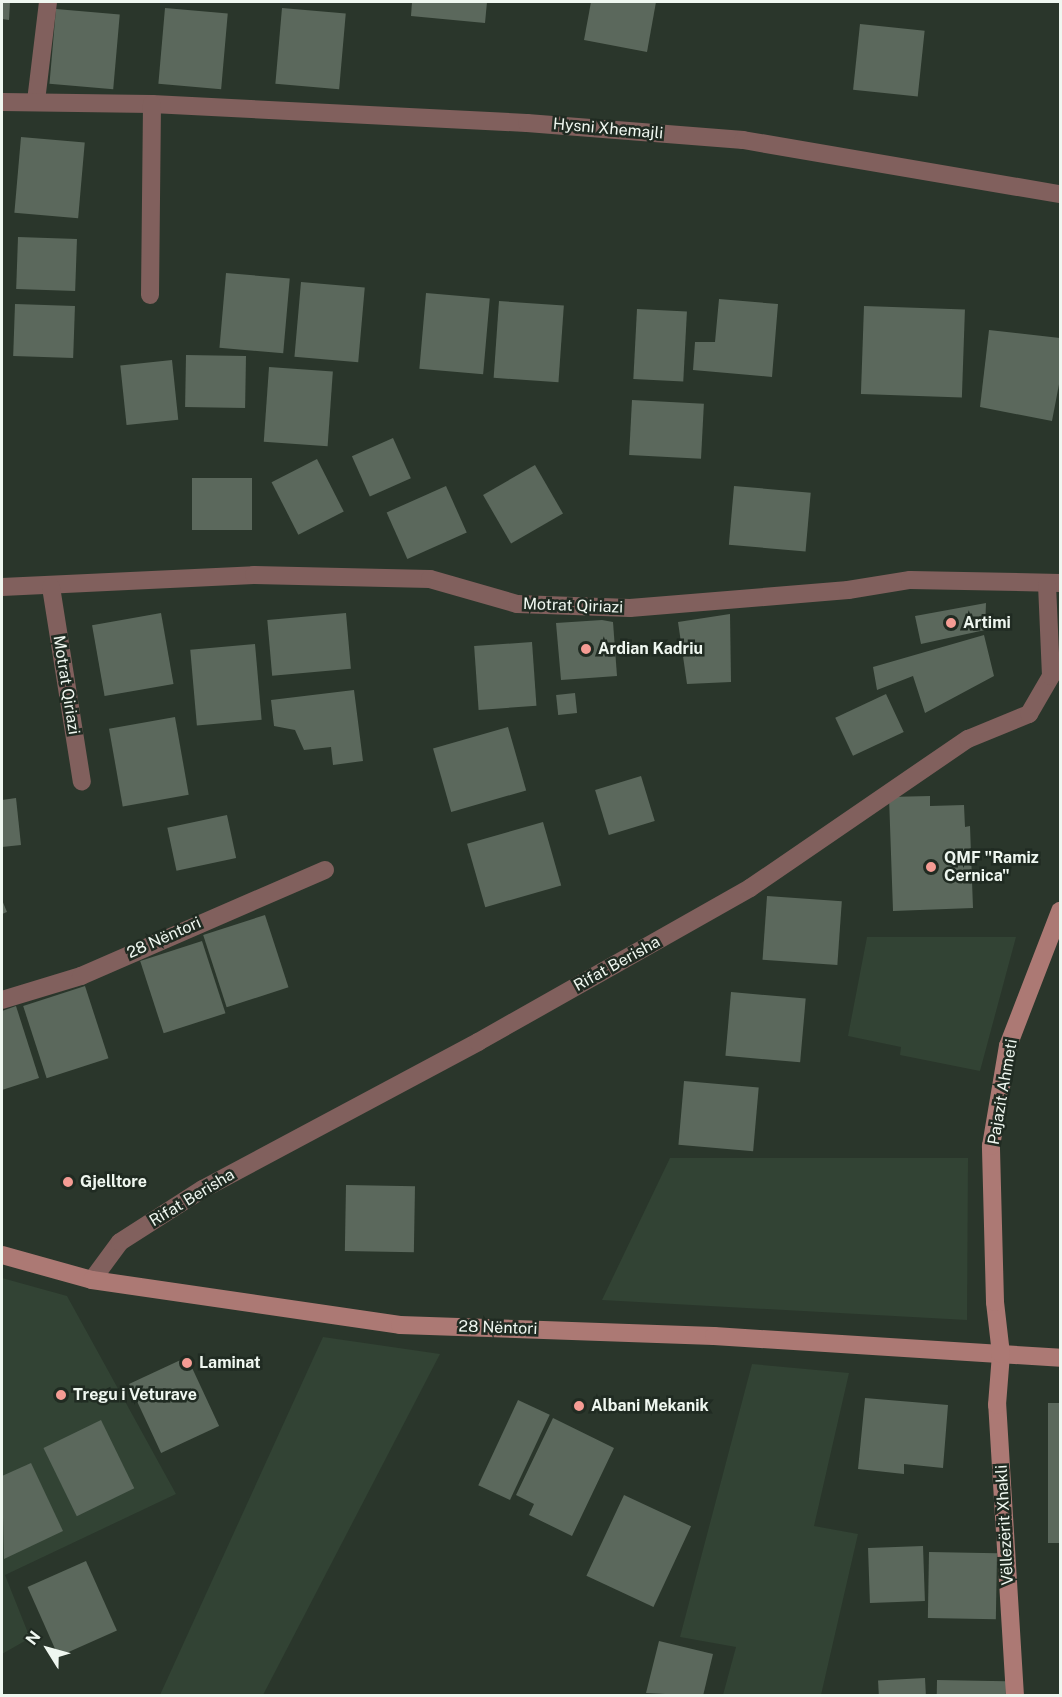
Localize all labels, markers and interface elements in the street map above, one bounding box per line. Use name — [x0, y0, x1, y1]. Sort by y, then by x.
street label: Hysni Xhemajli — [552, 115, 664, 143]
street label: Motrat Qiriazi — [523, 595, 623, 617]
place label: Artimi — [963, 613, 1011, 633]
marker: Artimi — [944, 616, 958, 630]
street label: Motrat Qiriazi — [49, 634, 83, 736]
place label: Ardian Kadriu — [598, 639, 703, 659]
marker: Ardian Kadriu — [579, 642, 593, 656]
place label: QMF "Ramiz Cernica" — [944, 848, 1039, 886]
marker: QMF "Ramiz Cernica" — [922, 858, 940, 876]
street label: 28 Nëntori — [124, 913, 204, 963]
street label: Rifat Berisha — [570, 932, 664, 996]
street label: Pajazit Ahmeti — [984, 1038, 1022, 1146]
street label: Rifat Berisha — [146, 1165, 238, 1231]
place label: Gjelltore — [80, 1172, 147, 1192]
marker: Gjelltore — [61, 1175, 75, 1189]
street label: 28 Nëntori — [458, 1317, 538, 1339]
place label: Laminat — [199, 1353, 261, 1373]
marker: Laminat — [180, 1356, 194, 1370]
place label: Tregu i Veturave — [73, 1385, 197, 1405]
marker: Tregu i Veturave — [54, 1388, 68, 1402]
place label: Albani Mekanik — [591, 1396, 709, 1416]
marker: Albani Mekanik — [572, 1399, 586, 1413]
street label: Vëllezërit Xhakli — [992, 1464, 1018, 1586]
north arrow — [18, 1619, 78, 1679]
text: N — [22, 1627, 45, 1649]

